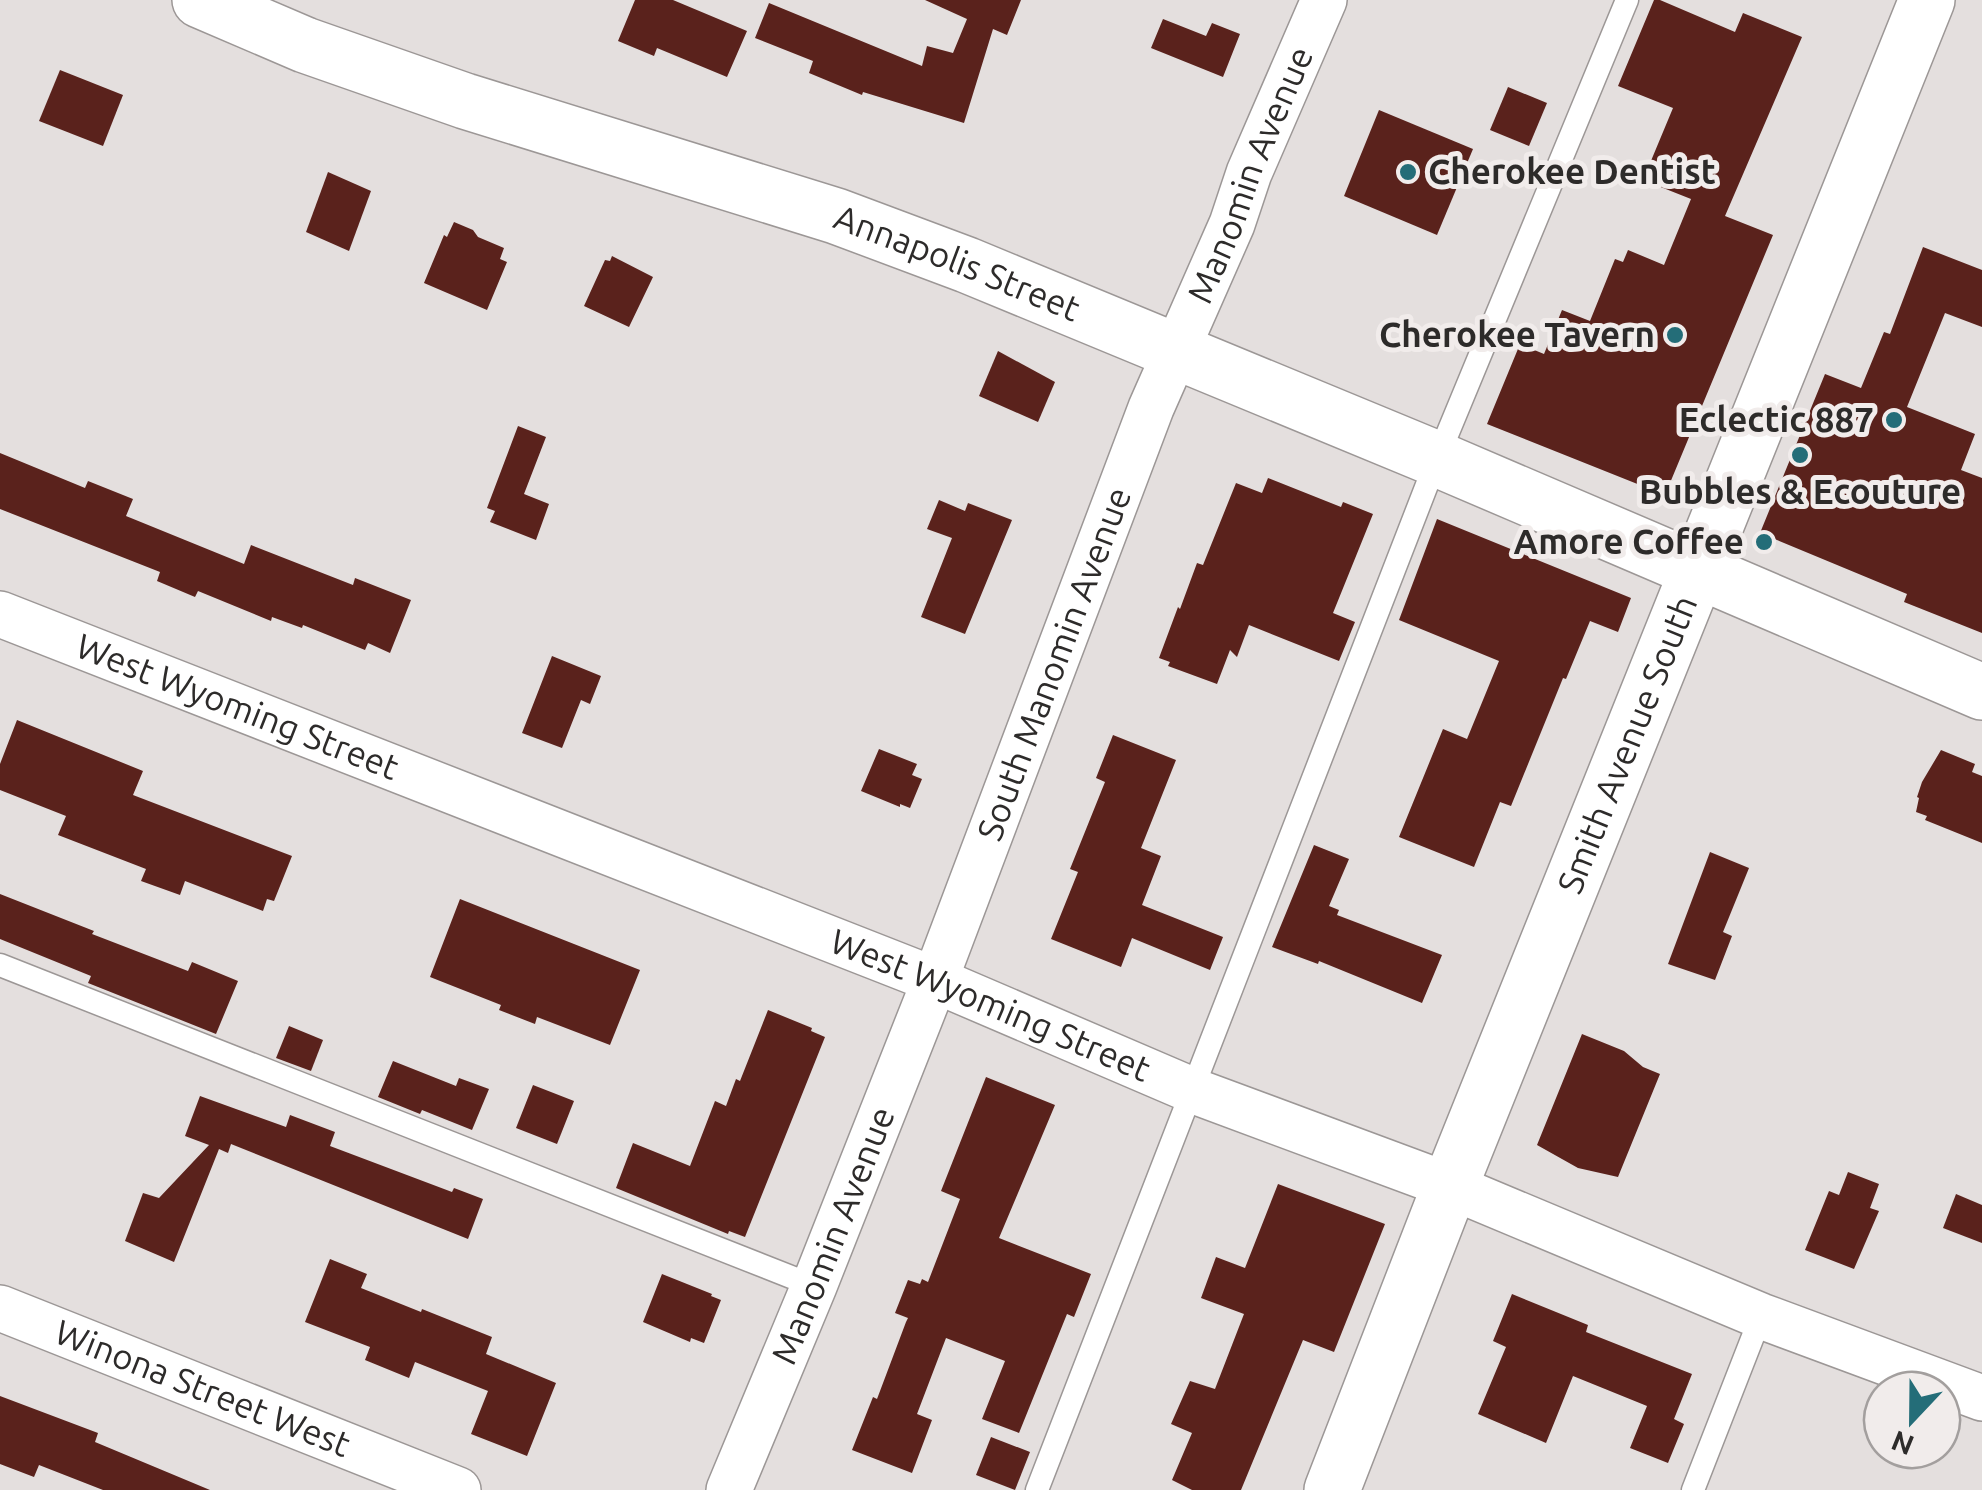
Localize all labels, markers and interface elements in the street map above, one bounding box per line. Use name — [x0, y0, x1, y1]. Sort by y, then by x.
street label: Manomin Avenue — [1179, 40, 1320, 309]
place label: Cherokee Dentist — [1428, 151, 1716, 191]
marker: Cherokee Dentist — [1397, 161, 1419, 183]
street label: Annapolis Street — [829, 196, 1086, 329]
place label: Cherokee Tavern — [1379, 314, 1655, 354]
marker: Cherokee Tavern — [1664, 324, 1686, 346]
place label: Eclectic 887 — [1679, 399, 1874, 439]
marker: Eclectic 887 — [1883, 409, 1905, 431]
marker: Bubbles & Ecouture — [1789, 444, 1811, 466]
place label: Bubbles & Ecouture — [1639, 471, 1961, 511]
street label: South Manomin Avenue — [969, 481, 1138, 846]
place label: Amore Coffee — [1514, 521, 1744, 561]
marker: Amore Coffee — [1753, 531, 1775, 553]
street label: Smith Avenue South — [1549, 589, 1704, 899]
street label: West Wyoming Street — [71, 625, 405, 787]
street label: West Wyoming Street — [825, 920, 1157, 1089]
street label: Manomin Avenue — [763, 1101, 902, 1370]
street label: Winona Street West — [50, 1311, 356, 1464]
north arrow — [1862, 1370, 1962, 1470]
text: N — [1887, 1425, 1918, 1462]

